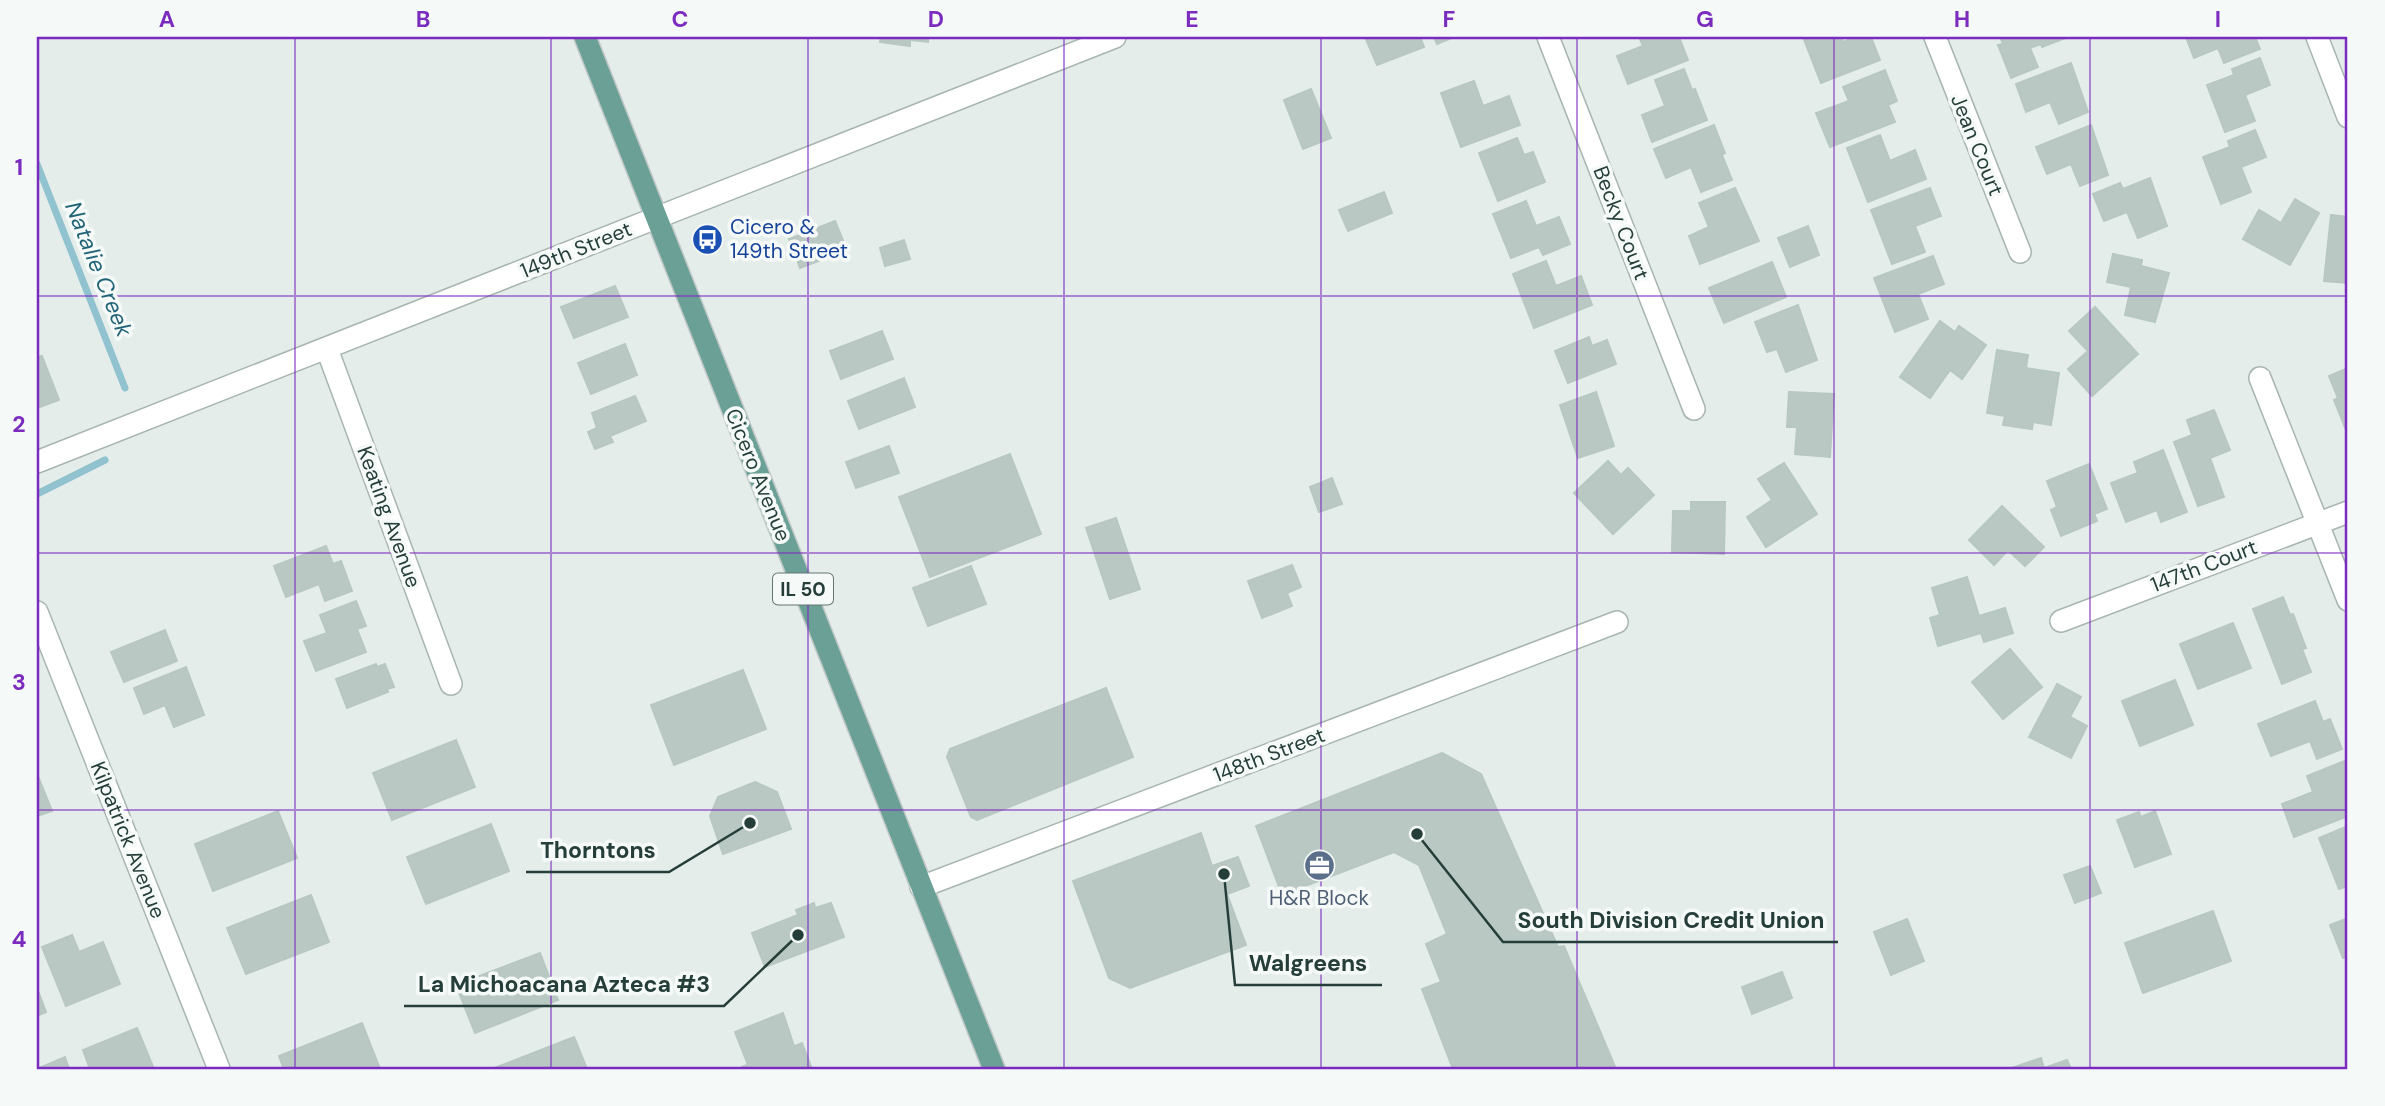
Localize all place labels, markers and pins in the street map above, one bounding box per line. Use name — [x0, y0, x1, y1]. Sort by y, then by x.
place label: Cicero & 149th Street — [730, 213, 848, 265]
bus stop icon: Cicero & 149th Street — [690, 222, 724, 256]
callout: Thorntons — [526, 828, 669, 872]
office icon: H&R Block — [1302, 849, 1336, 883]
place label: H&R Block — [1269, 884, 1369, 912]
callout: South Division Credit Union — [1503, 898, 1838, 942]
callout: Walgreens — [1235, 941, 1382, 985]
callout: La Michoacana Azteca #3 — [404, 962, 724, 1006]

